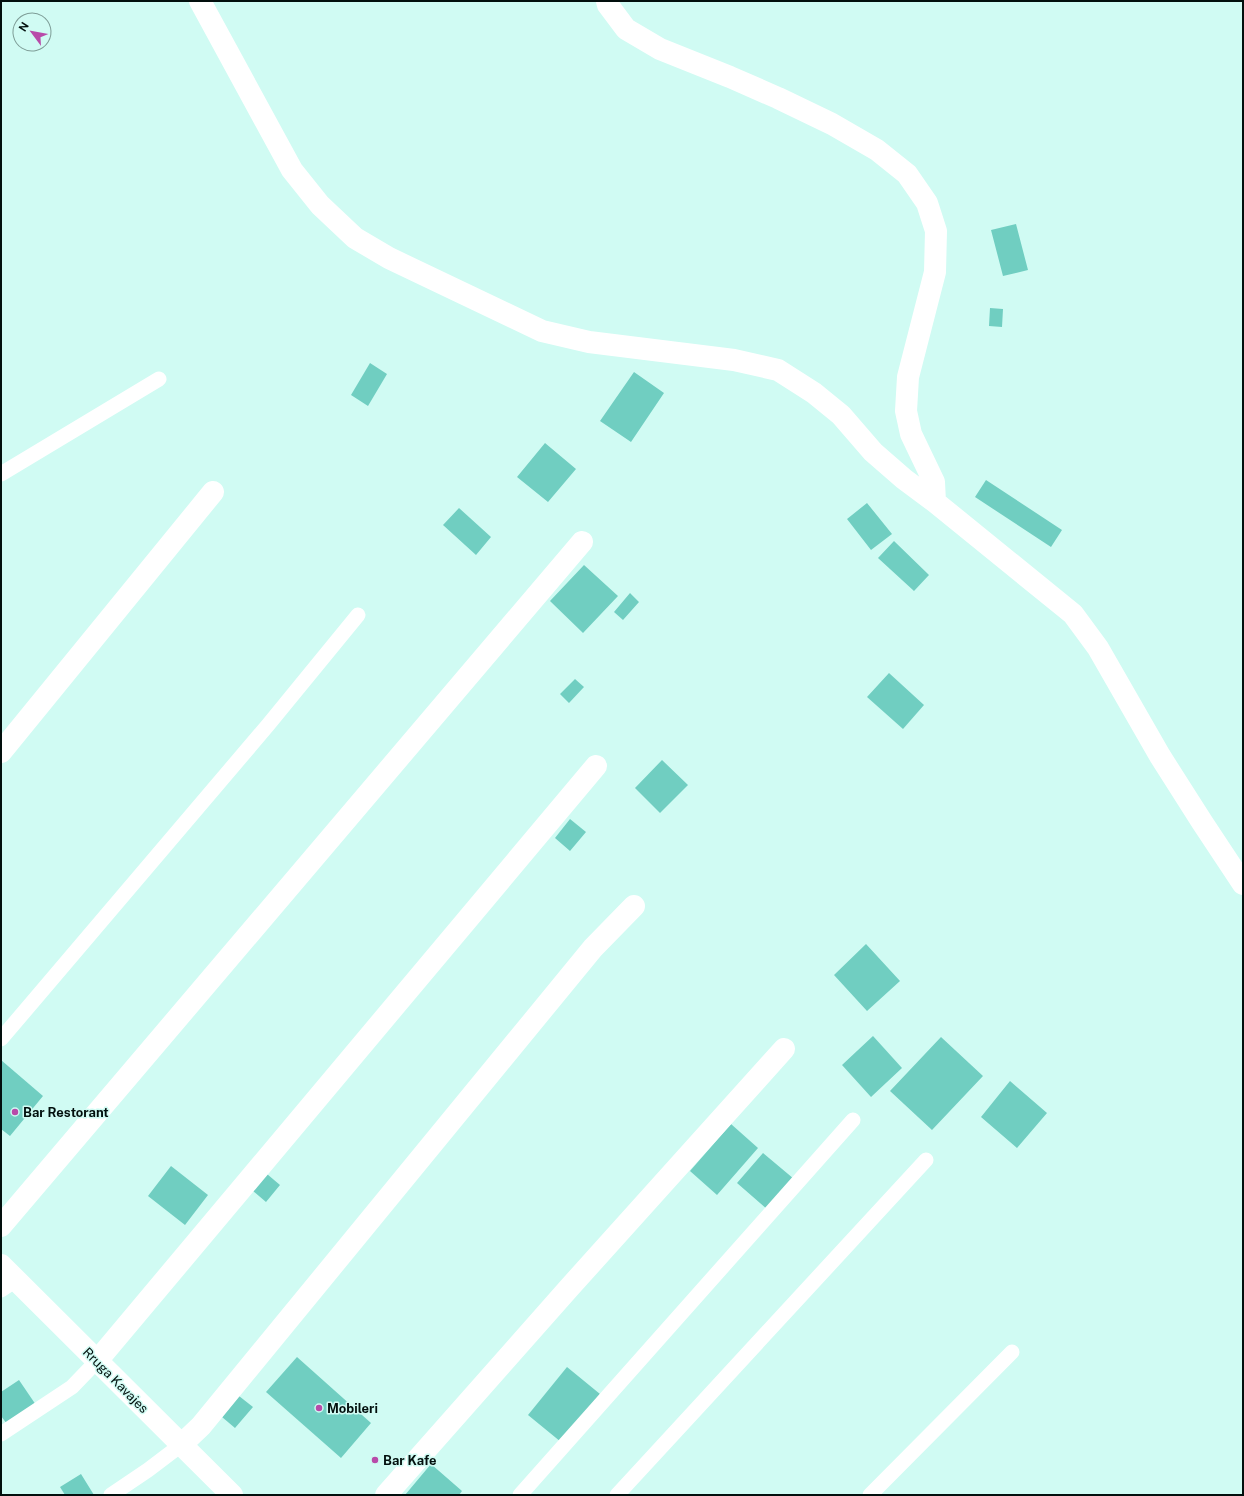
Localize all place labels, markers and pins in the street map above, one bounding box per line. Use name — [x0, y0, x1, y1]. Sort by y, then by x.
place label: Bar Restorant — [23, 1105, 109, 1120]
marker: Bar Restorant — [10, 1107, 20, 1117]
place label: Mobileri — [327, 1401, 378, 1416]
marker: Mobileri — [314, 1403, 324, 1413]
place label: Bar Kafe — [383, 1453, 437, 1468]
marker: Bar Kafe — [370, 1455, 380, 1465]

